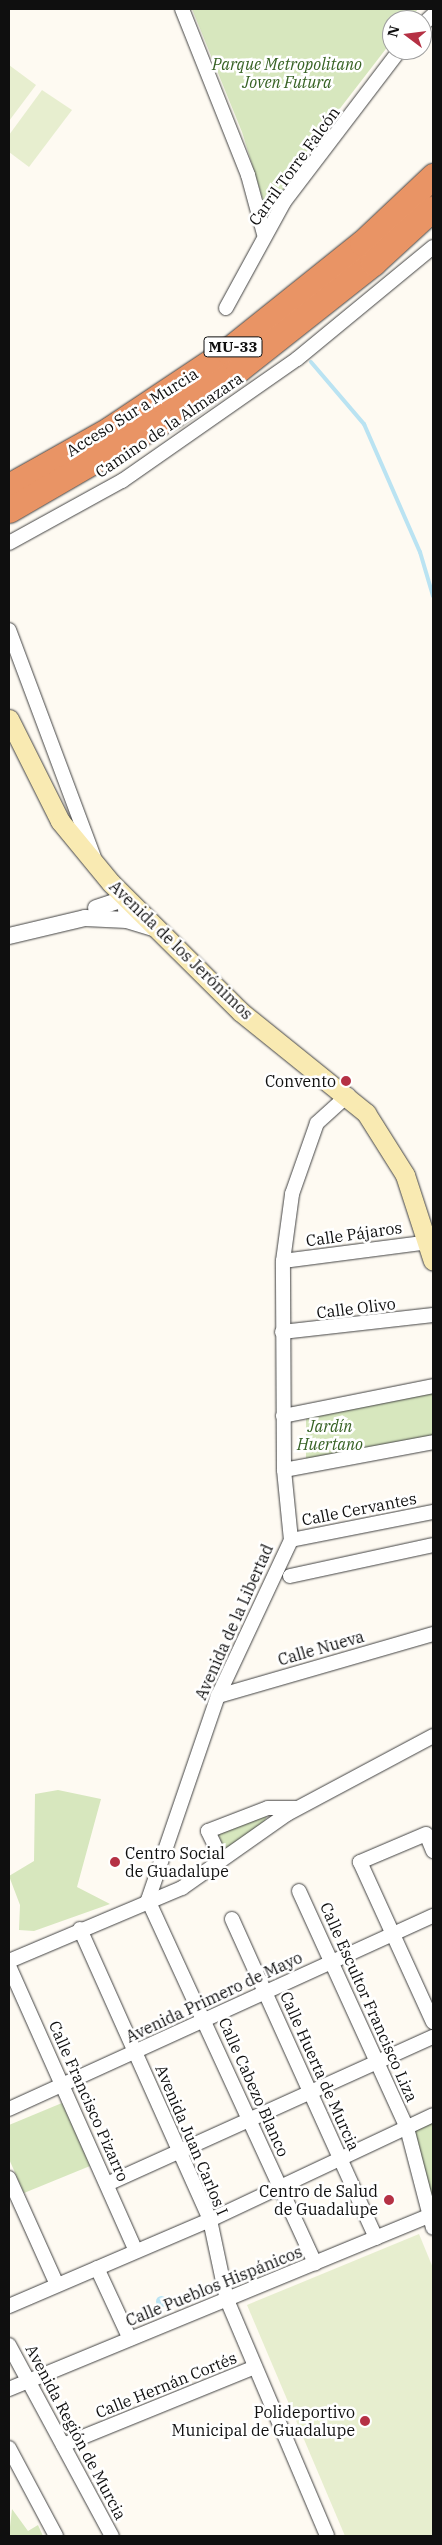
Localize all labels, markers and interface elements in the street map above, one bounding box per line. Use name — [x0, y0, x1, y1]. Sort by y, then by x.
north arrow — [382, 10, 432, 60]
text: N — [383, 24, 404, 39]
park label: Parque Metropolitano Joven Futura — [212, 54, 362, 92]
street label: Carril Torre Falcón — [244, 103, 344, 229]
road number: MU-33 — [203, 334, 263, 360]
street label: Acceso Sur a Murcia — [63, 364, 201, 460]
street label: Camino de la Almazara — [92, 368, 246, 482]
street label: Avenida de los Jerónimos — [105, 877, 257, 1023]
place label: Convento — [265, 1071, 336, 1091]
marker: Convento — [340, 1075, 352, 1087]
street label: Calle Pájaros — [305, 1218, 403, 1250]
street label: Calle Olivo — [315, 1294, 397, 1322]
park label: Jardín Huertano — [297, 1416, 363, 1454]
street label: Calle Cervantes — [300, 1488, 418, 1530]
street label: Avenida de la Libertad — [191, 1541, 277, 1703]
street label: Calle Nueva — [276, 1627, 366, 1669]
place label: Centro Social de Guadalupe — [125, 1843, 229, 1881]
marker: Centro Social de Guadalupe — [109, 1856, 121, 1868]
street label: Calle Escultor Francisco Liza — [316, 1899, 422, 2105]
street label: Avenida Primero de Mayo — [123, 1948, 305, 2046]
street label: Calle Huerta de Murcia — [276, 1988, 364, 2154]
street label: Calle Cabezo Blanco — [215, 2014, 293, 2160]
street label: Calle Francisco Pizarro — [45, 2018, 133, 2184]
street label: Avenida Juan Carlos I — [152, 2062, 232, 2218]
place label: Centro de Salud de Guadalupe — [259, 2181, 378, 2219]
marker: Centro de Salud de Guadalupe — [382, 2193, 396, 2207]
street label: Calle Pueblos Hispánicos — [123, 2242, 305, 2330]
street label: Avenida Región de Murcia — [22, 2341, 130, 2523]
street label: Calle Hernán Cortés — [93, 2348, 239, 2422]
place label: Polideportivo Municipal de Guadalupe — [171, 2402, 355, 2440]
marker: Polideportivo Municipal de Guadalupe — [359, 2415, 371, 2427]

